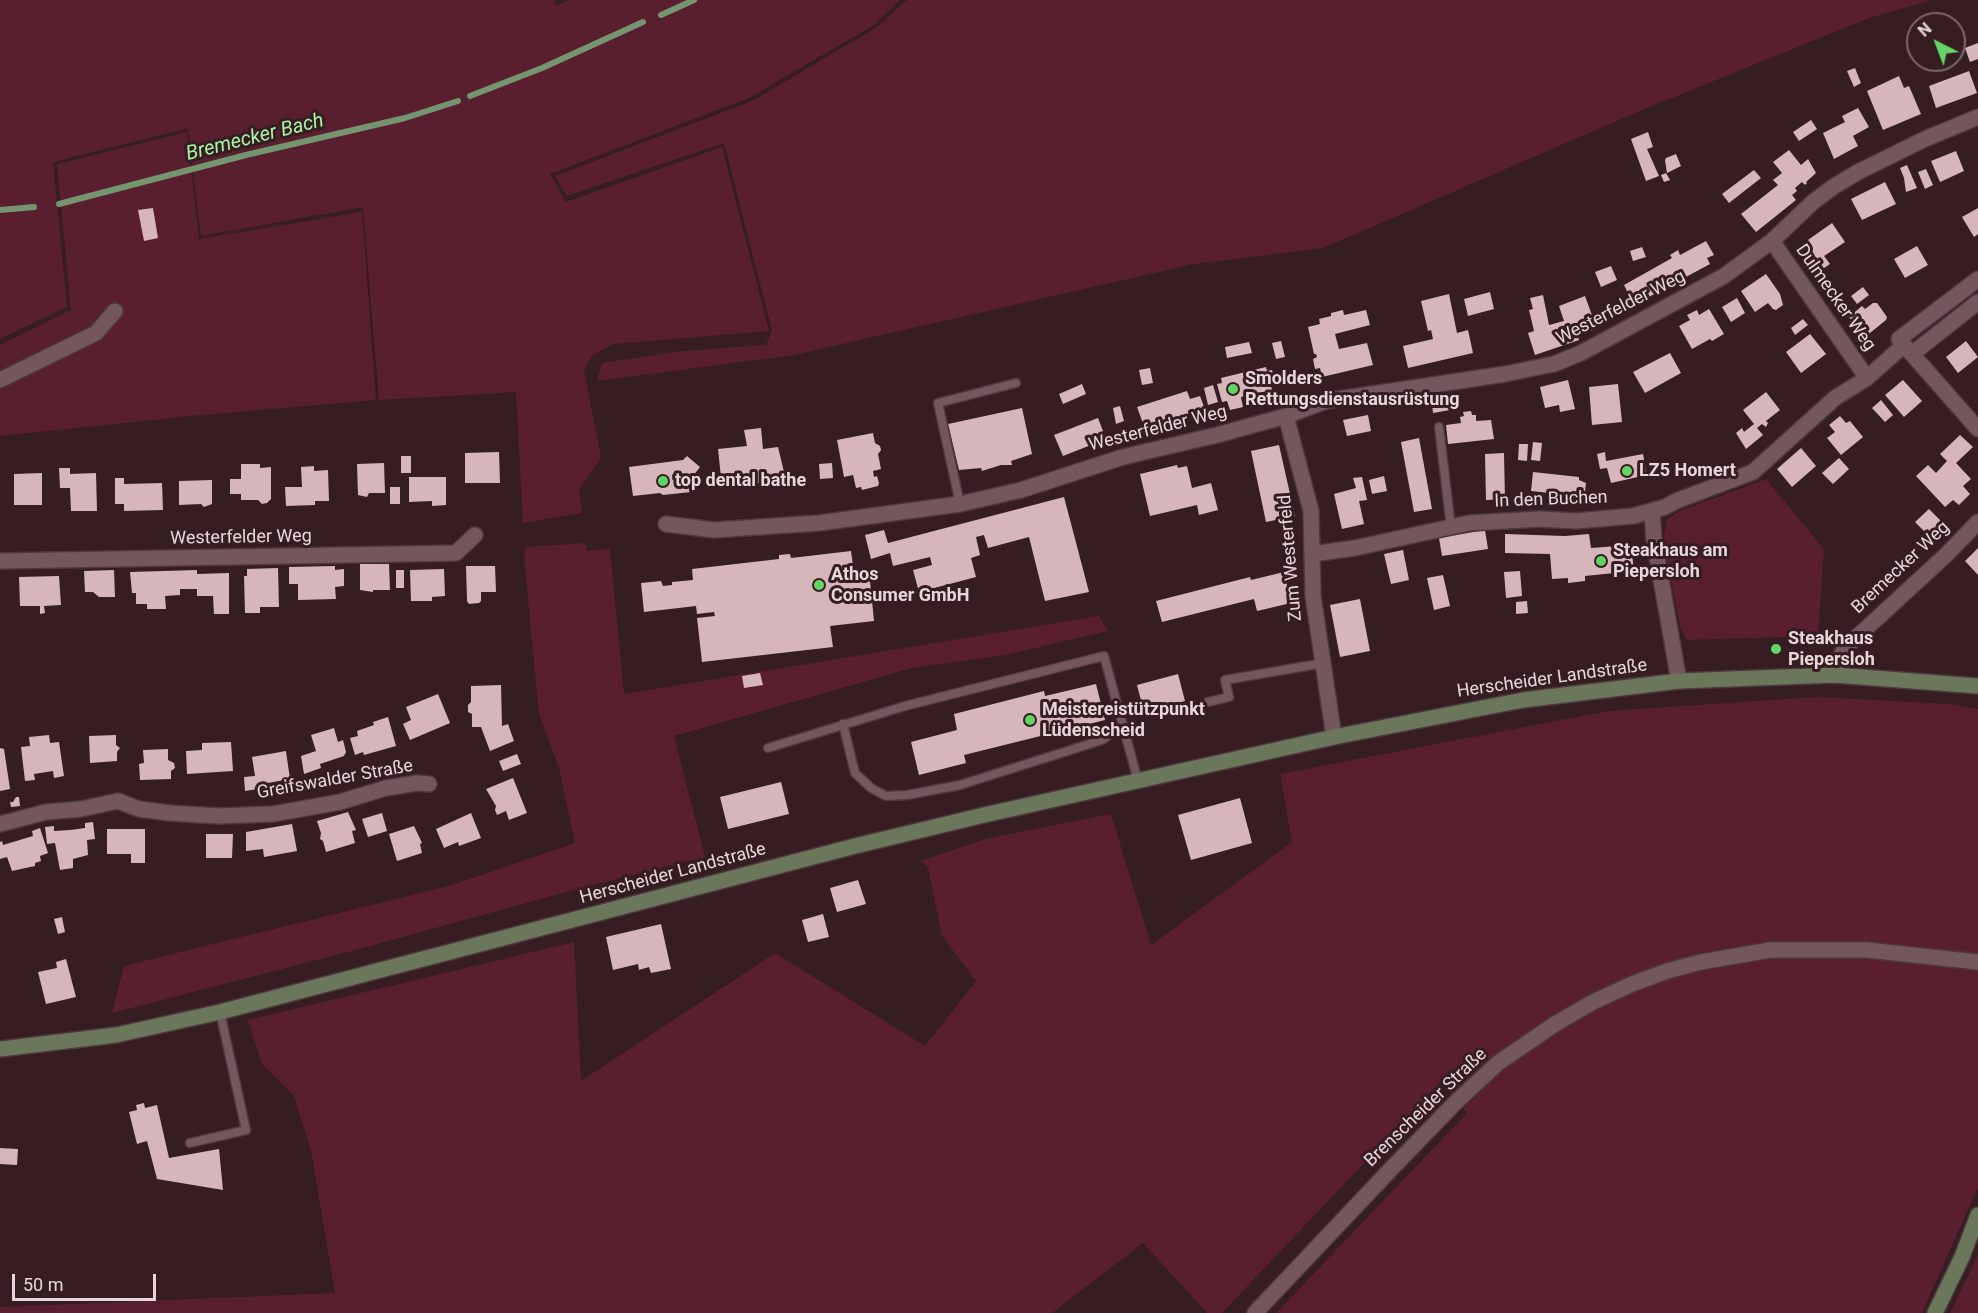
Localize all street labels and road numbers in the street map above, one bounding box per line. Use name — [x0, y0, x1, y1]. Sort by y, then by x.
street label: Dulmecker Weg — [1790, 240, 1880, 356]
street label: Westerfelder Weg — [1553, 266, 1689, 350]
street label: Westerfelder Weg — [1087, 401, 1229, 457]
street label: In den Buchen — [1494, 487, 1608, 513]
street label: Zum Westerfeld — [1275, 494, 1307, 622]
street label: Bremecker Weg — [1848, 517, 1954, 619]
street label: Westerfelder Weg — [170, 526, 312, 550]
street label: Herscheider Landstraße — [1456, 655, 1648, 703]
street label: Greifswalder Straße — [255, 756, 415, 804]
street label: Herscheider Landstraße — [578, 839, 768, 909]
street label: Brenscheider Straße — [1360, 1044, 1492, 1172]

